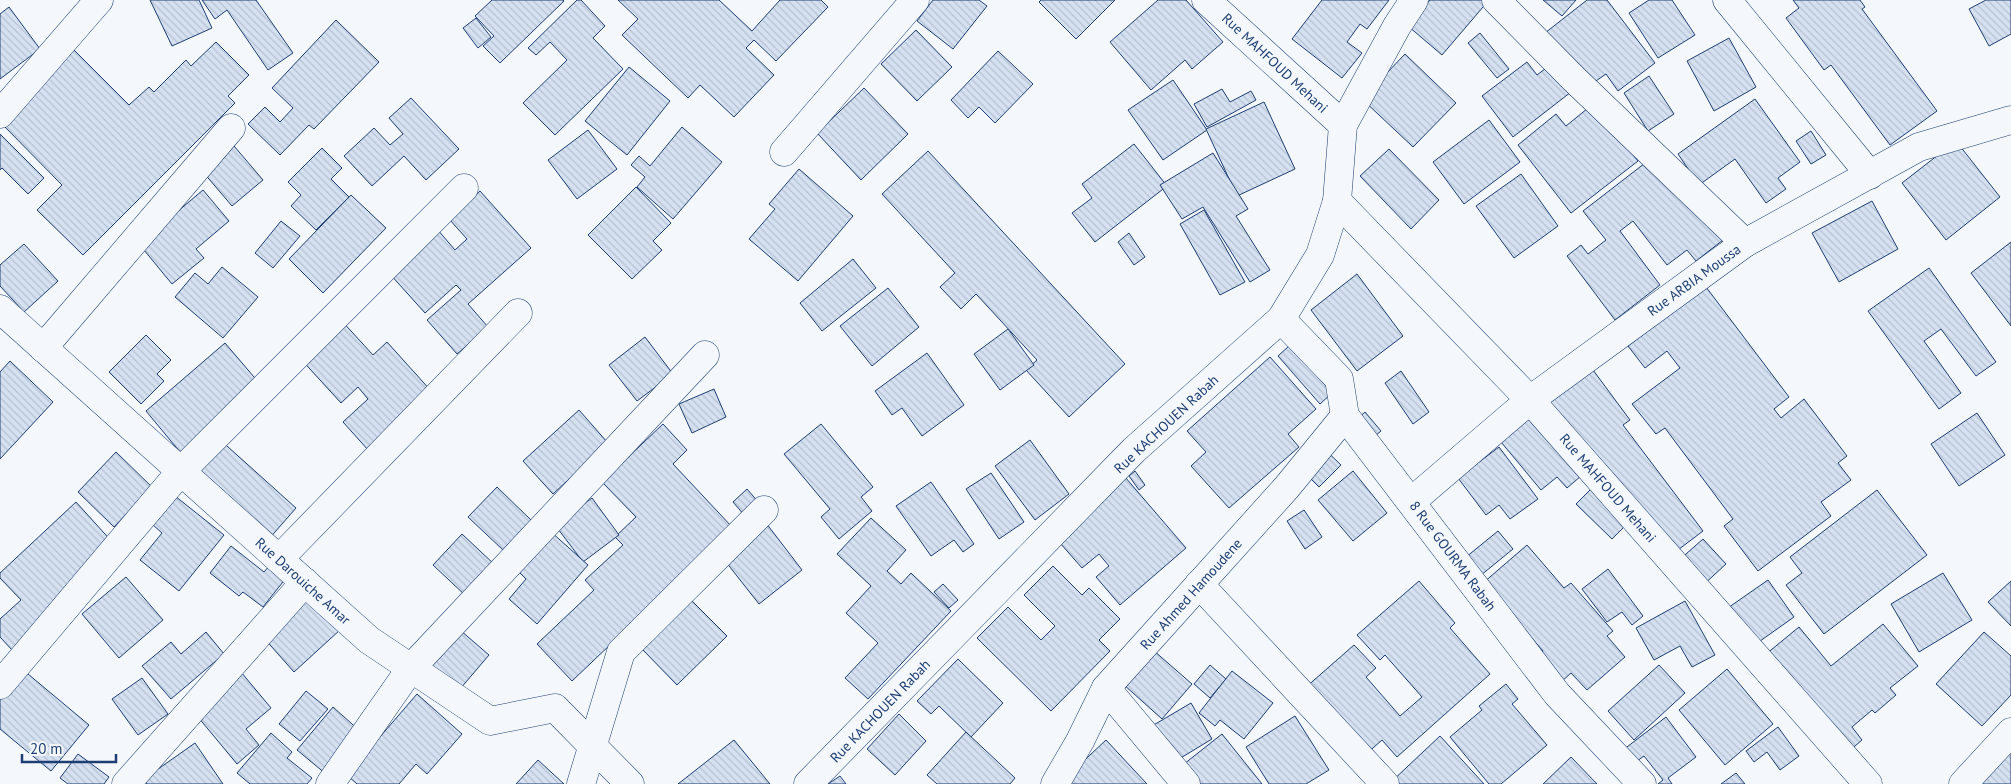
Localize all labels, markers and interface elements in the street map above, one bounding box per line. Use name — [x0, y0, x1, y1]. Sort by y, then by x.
street label: Rue MAHFOUD Mehani — [1218, 9, 1332, 117]
street label: Rue ARBIA Moussa — [1644, 240, 1744, 320]
street label: Rue KACHOUEN Rabah — [1110, 371, 1222, 477]
street label: Rue MAHFOUD Mehani — [1556, 430, 1660, 546]
street label: 8 Rue GOURMA Rabah — [1406, 497, 1500, 615]
street label: Rue Darouiche Amar — [252, 534, 354, 629]
street label: Rue Ahmed Hamoudene — [1136, 535, 1246, 653]
street label: Rue KACHOUEN Rabah — [826, 656, 934, 766]
scale bar — [22, 732, 116, 764]
text: 20 m — [30, 739, 63, 758]

